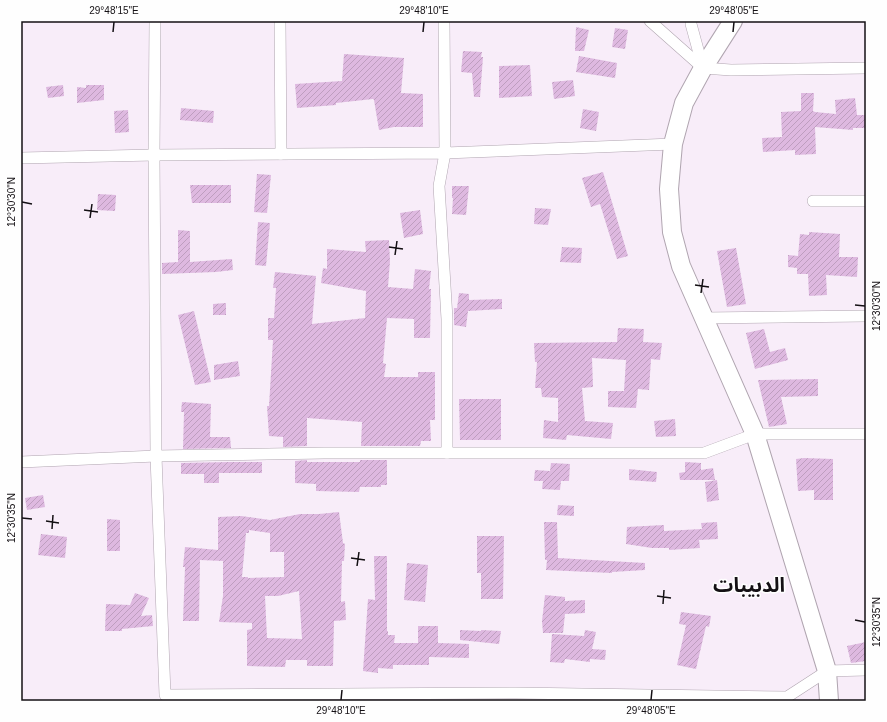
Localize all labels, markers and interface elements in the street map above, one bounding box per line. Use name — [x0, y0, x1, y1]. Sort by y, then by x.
text: 29°48'15"E — [89, 5, 139, 16]
text: 29°48'10"E — [399, 5, 449, 16]
text: 29°48'05"E — [709, 5, 759, 16]
text: 12°30'30"N — [6, 177, 17, 227]
text: 12°30'30"N — [871, 281, 882, 331]
text: 12°30'35"N — [6, 493, 17, 543]
district label: الدبيبات — [713, 574, 785, 597]
text: 12°30'35"N — [871, 597, 882, 647]
text: 29°48'10"E — [316, 705, 366, 716]
text: 29°48'05"E — [626, 705, 676, 716]

